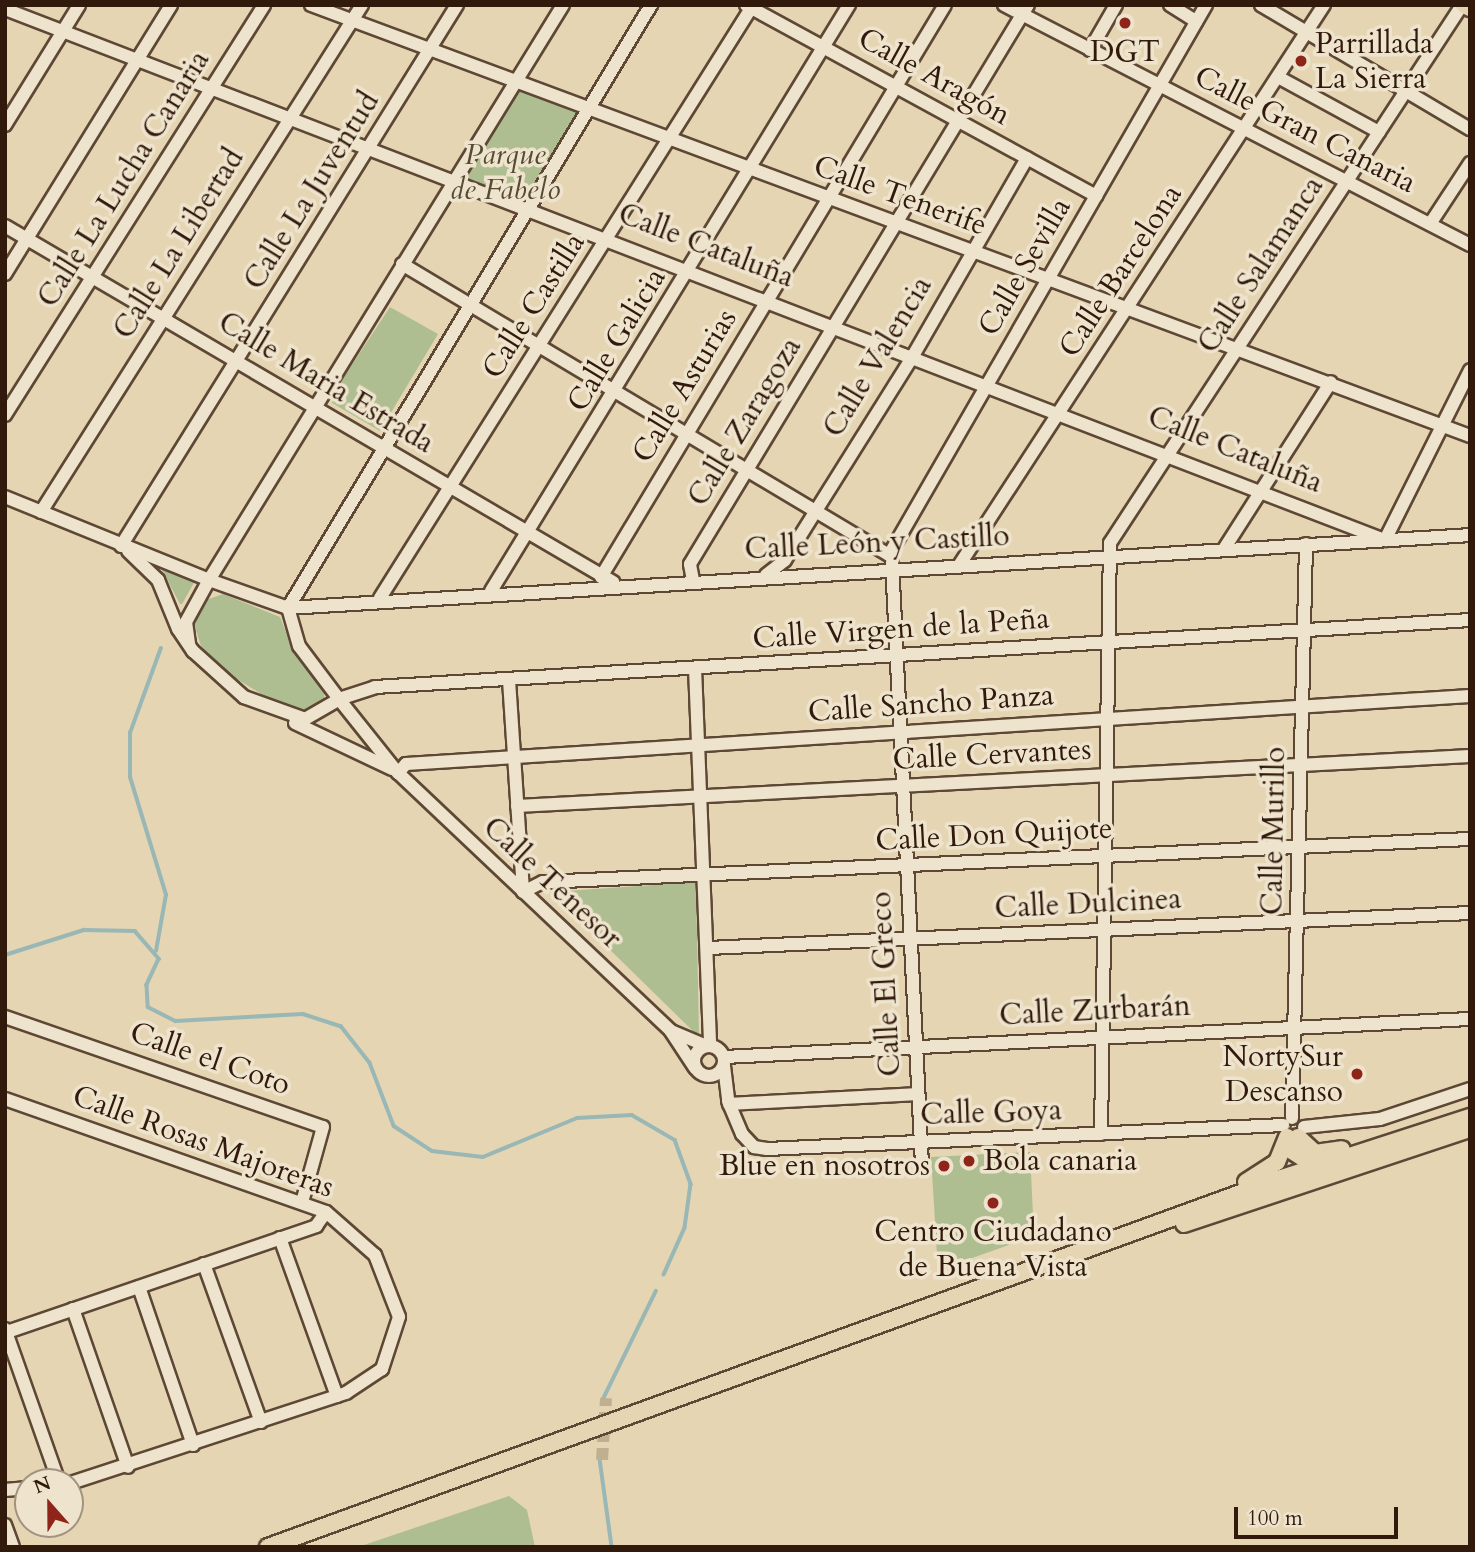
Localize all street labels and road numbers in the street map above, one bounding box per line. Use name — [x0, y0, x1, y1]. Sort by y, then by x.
street label: Calle Aragón — [852, 20, 1016, 134]
street label: Calle La Lucha Canaria — [30, 44, 218, 314]
street label: Calle Gran Canaria — [1188, 59, 1422, 201]
street label: Calle La Juventud — [237, 85, 387, 297]
street label: Calle La Libertad — [106, 142, 252, 346]
street label: Calle Tenerife — [809, 148, 991, 244]
street label: Calle Salamanca — [1190, 170, 1332, 360]
street label: Calle Barcelona — [1052, 178, 1190, 364]
street label: Calle Sevilla — [971, 192, 1079, 342]
street label: Calle Cataluña — [613, 196, 799, 296]
street label: Calle Castilla — [475, 227, 593, 385]
street label: Calle Galicia — [560, 262, 674, 418]
street label: Calle Valencia — [816, 270, 940, 444]
street label: Calle Asturias — [625, 303, 745, 469]
street label: Calle Maria Estrada — [212, 304, 440, 462]
street label: Calle Zaragoza — [681, 331, 809, 513]
street label: Calle Cataluña — [1142, 399, 1328, 501]
street label: Calle León y Castillo — [744, 518, 1010, 568]
street label: Calle Virgen de la Peña — [751, 601, 1051, 657]
street label: Calle Sancho Panza — [807, 677, 1055, 731]
street label: Calle Cervantes — [892, 732, 1092, 778]
street label: Calle Murillo — [1255, 746, 1293, 916]
street label: Calle Tenesor — [475, 810, 629, 956]
street label: Calle Don Quijote — [875, 811, 1113, 859]
street label: Calle Dulcinea — [994, 881, 1182, 927]
street label: Calle El Greco — [863, 891, 909, 1077]
street label: Calle Zurbarán — [998, 988, 1192, 1034]
street label: Calle el Coto — [125, 1015, 295, 1103]
street label: Calle Rosas Majoreras — [67, 1078, 339, 1206]
street label: Calle Goya — [920, 1093, 1062, 1133]

